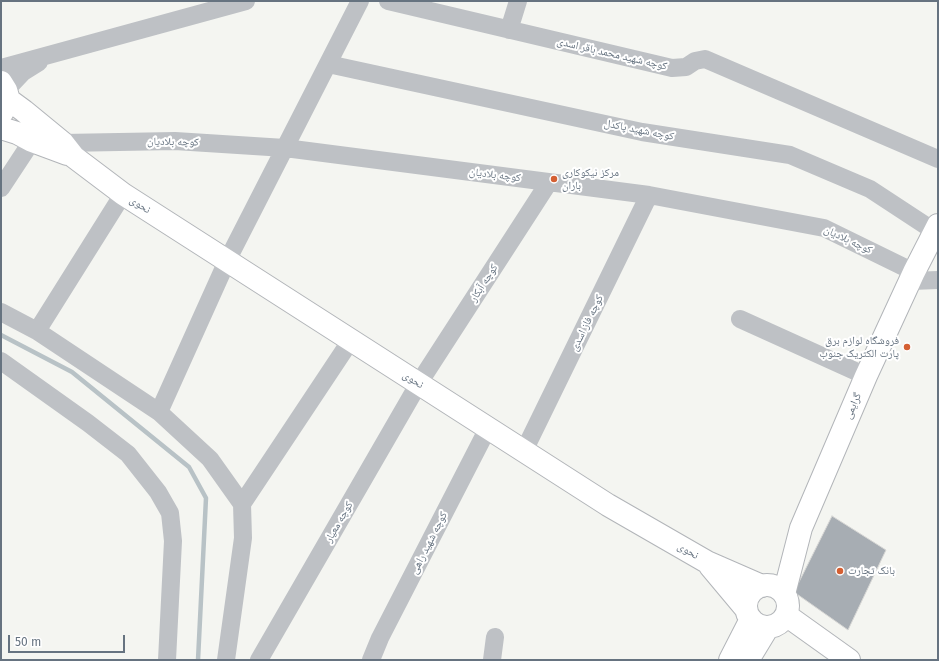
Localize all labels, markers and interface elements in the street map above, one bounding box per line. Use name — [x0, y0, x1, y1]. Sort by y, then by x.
street label: کوچه شهید محمد باقر اسدی — [556, 35, 668, 73]
street label: کوچه شهید پاکدل — [603, 117, 675, 143]
street label: کوچه بلادیان — [147, 135, 199, 149]
street label: کوچه بلادیان — [468, 165, 522, 185]
place label: مرکز نیکوکاری باران — [562, 166, 619, 192]
marker: مرکز نیکوکاری باران — [549, 174, 559, 184]
street label: نحوی — [127, 193, 153, 217]
street label: کوچه بلادیان — [822, 223, 874, 257]
street label: کوچه آبکار — [467, 262, 501, 304]
street label: کوچه فاز اسدی — [568, 293, 606, 353]
place label: فروشگاه لوازم برق پارت الکتریک جنوب — [819, 334, 899, 360]
marker: فروشگاه لوازم برق پارت الکتریک جنوب — [902, 342, 912, 352]
street label: نحوی — [400, 368, 426, 392]
street label: گرایمی — [841, 391, 865, 421]
street label: کوچه معیار — [322, 499, 356, 545]
street label: کوچه شهید راهی — [408, 510, 450, 576]
street label: نحوی — [675, 540, 701, 562]
place label: بانک تجارت — [848, 564, 895, 578]
marker: بانک تجارت — [835, 566, 845, 576]
scale bar — [10, 627, 127, 653]
text: 50 m — [15, 635, 41, 649]

